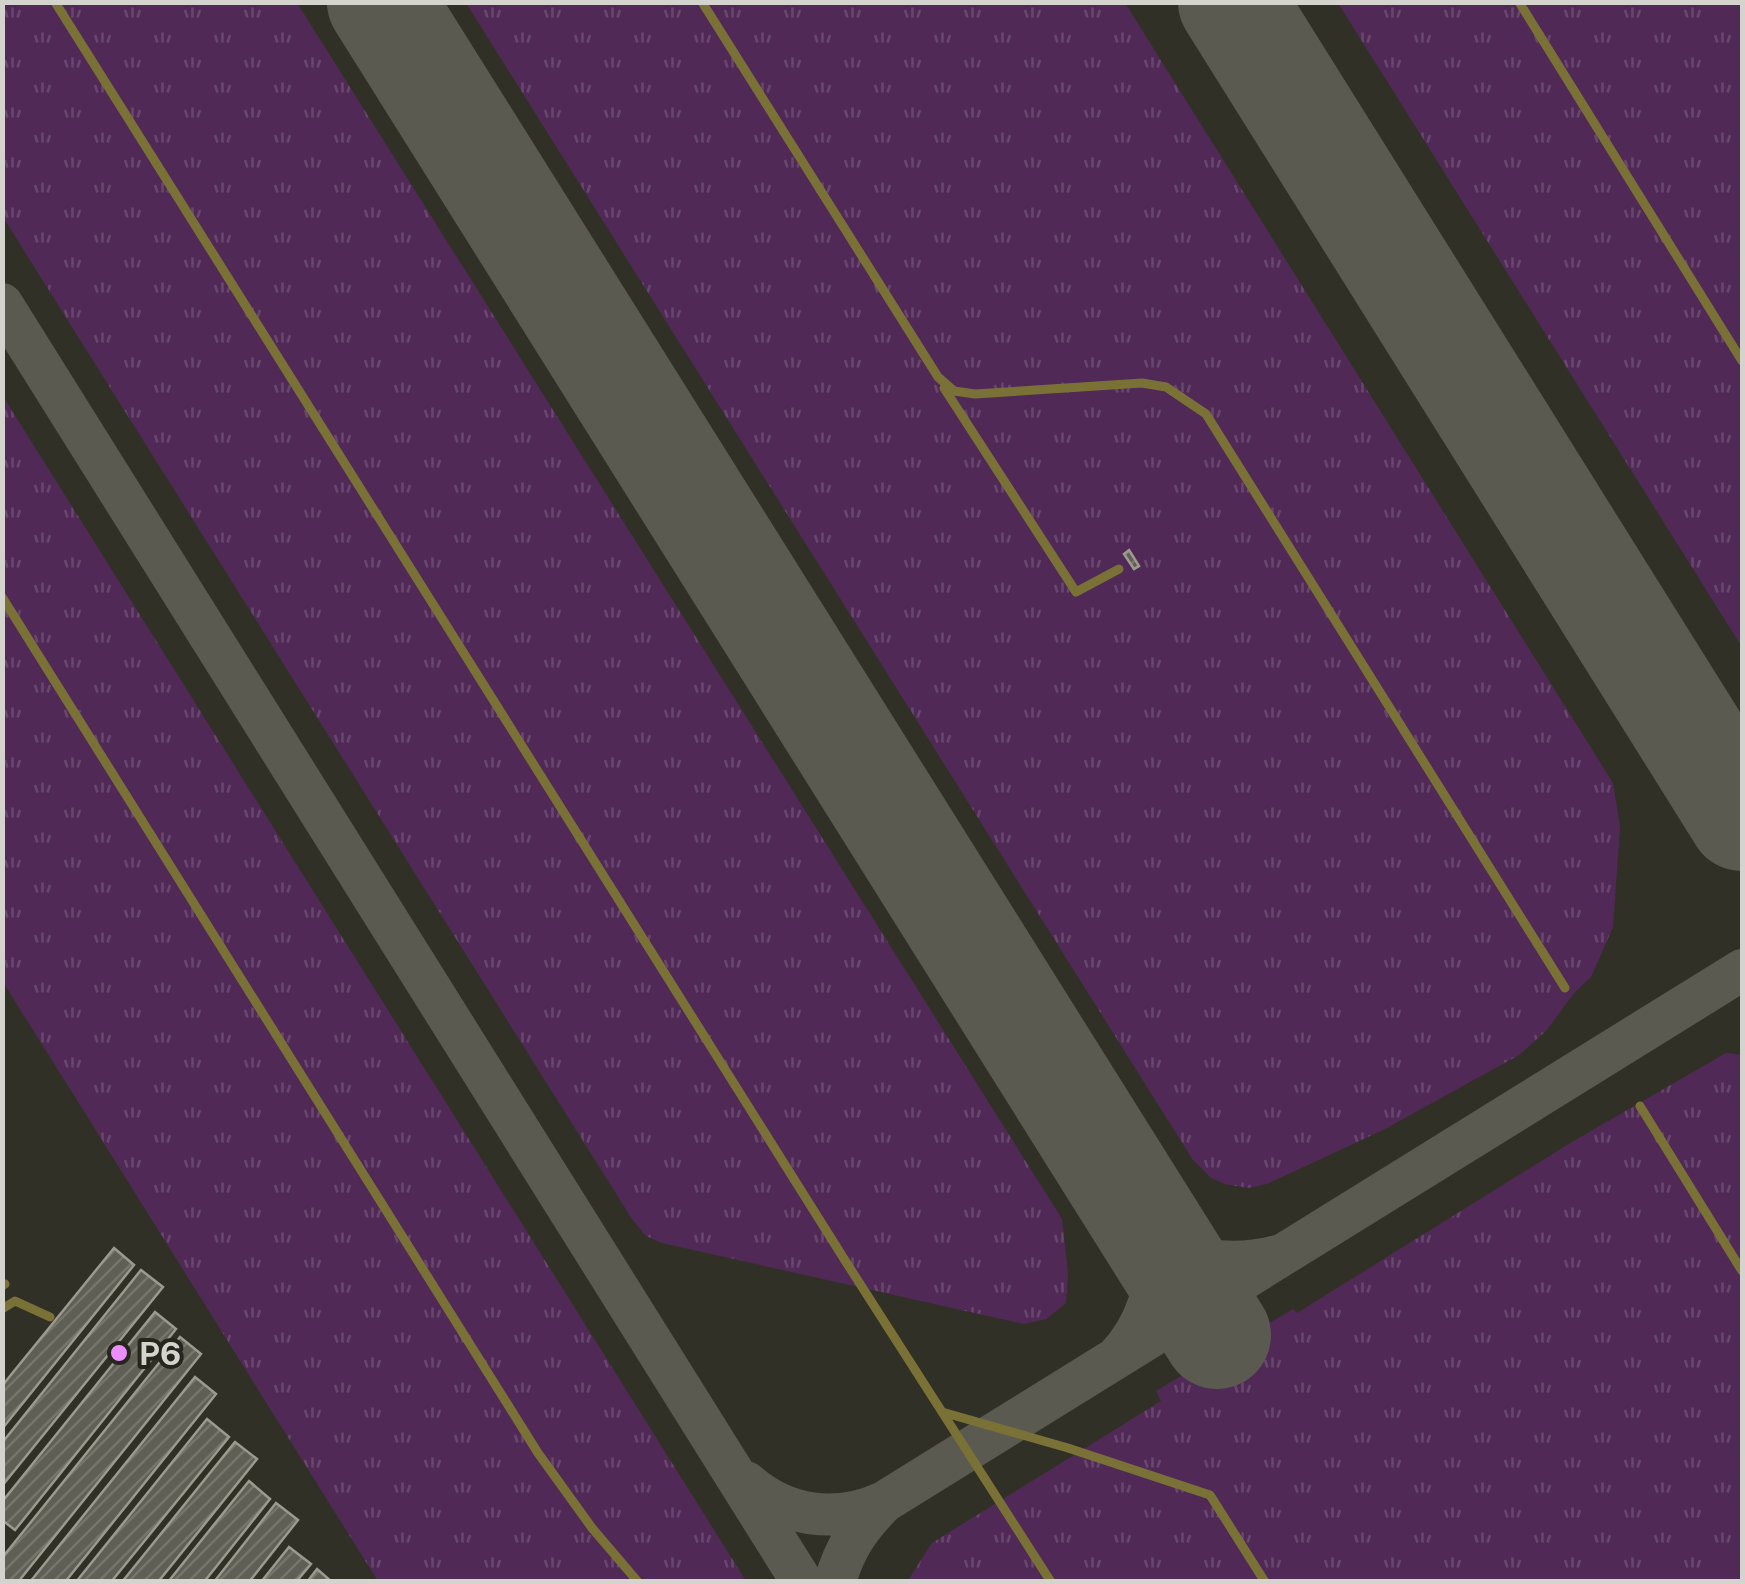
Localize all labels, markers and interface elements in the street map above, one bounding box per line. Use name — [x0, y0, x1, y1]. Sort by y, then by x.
place label: P6 — [139, 1335, 181, 1372]
marker: P6 — [108, 1342, 130, 1364]

